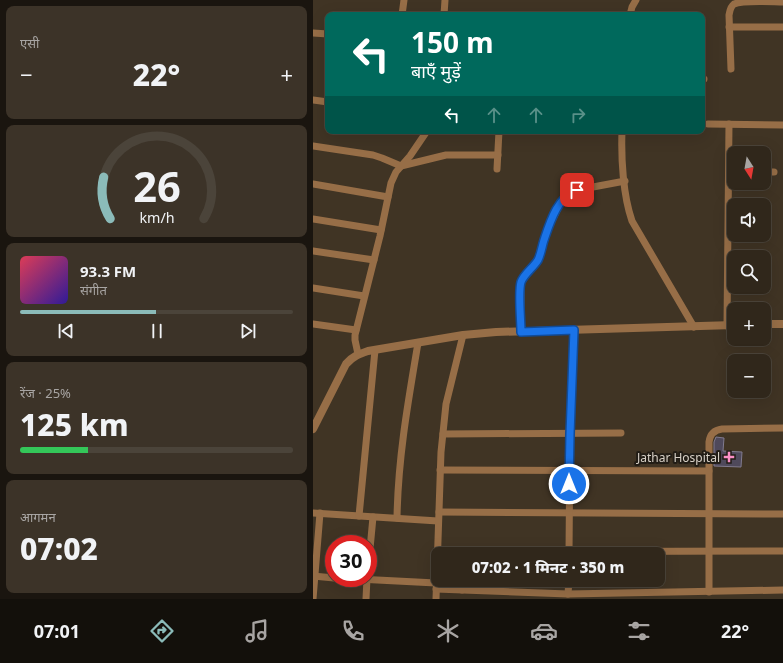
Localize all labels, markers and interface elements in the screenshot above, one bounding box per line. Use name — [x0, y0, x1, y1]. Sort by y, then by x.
text: 150 m — [411, 23, 494, 61]
icon: left — [345, 28, 397, 80]
text: एसी — [20, 34, 39, 52]
text: 22° — [133, 54, 180, 95]
text: − — [20, 59, 33, 89]
text: + — [280, 59, 293, 89]
text: बाएँ मुड़ें — [411, 59, 461, 83]
icon: left — [441, 104, 463, 126]
icon: ahead — [483, 104, 505, 126]
icon: ahead — [525, 104, 547, 126]
icon: right — [567, 104, 589, 126]
north arrow — [727, 146, 771, 190]
map controls — [727, 146, 771, 398]
text: 26 — [133, 158, 180, 214]
pin — [560, 173, 594, 207]
icon: arrive — [566, 179, 588, 201]
button: sound — [727, 198, 771, 242]
text: km/h — [139, 207, 174, 226]
button: search — [727, 250, 771, 294]
text: 93.3 FM — [80, 261, 136, 281]
text: संगीत — [80, 281, 107, 299]
button: + — [727, 302, 771, 346]
icon: previous — [55, 320, 77, 342]
icon: pause — [146, 320, 168, 342]
icon: next — [237, 320, 259, 342]
button: − — [727, 354, 771, 398]
text: रेंज · 25% — [20, 384, 71, 402]
text: 125 km — [20, 404, 129, 445]
place label: Jathar Hospital — [636, 449, 720, 466]
marker: Jathar Hospital — [723, 451, 735, 463]
position arrow — [548, 463, 590, 505]
text: आगमन — [20, 508, 56, 526]
text: 07:02 — [20, 528, 98, 569]
speed limit sign: 30 — [325, 535, 377, 587]
text: 07:02 · 1 मिनट · 350 m — [472, 557, 624, 577]
icon: directions — [148, 617, 176, 645]
icon: music — [243, 617, 271, 645]
icon: phone — [339, 617, 367, 645]
icon: climate — [434, 617, 462, 645]
icon: car — [530, 617, 558, 645]
icon: filters — [625, 617, 653, 645]
text: 07:01 — [34, 619, 80, 643]
text: 22° — [721, 619, 749, 643]

